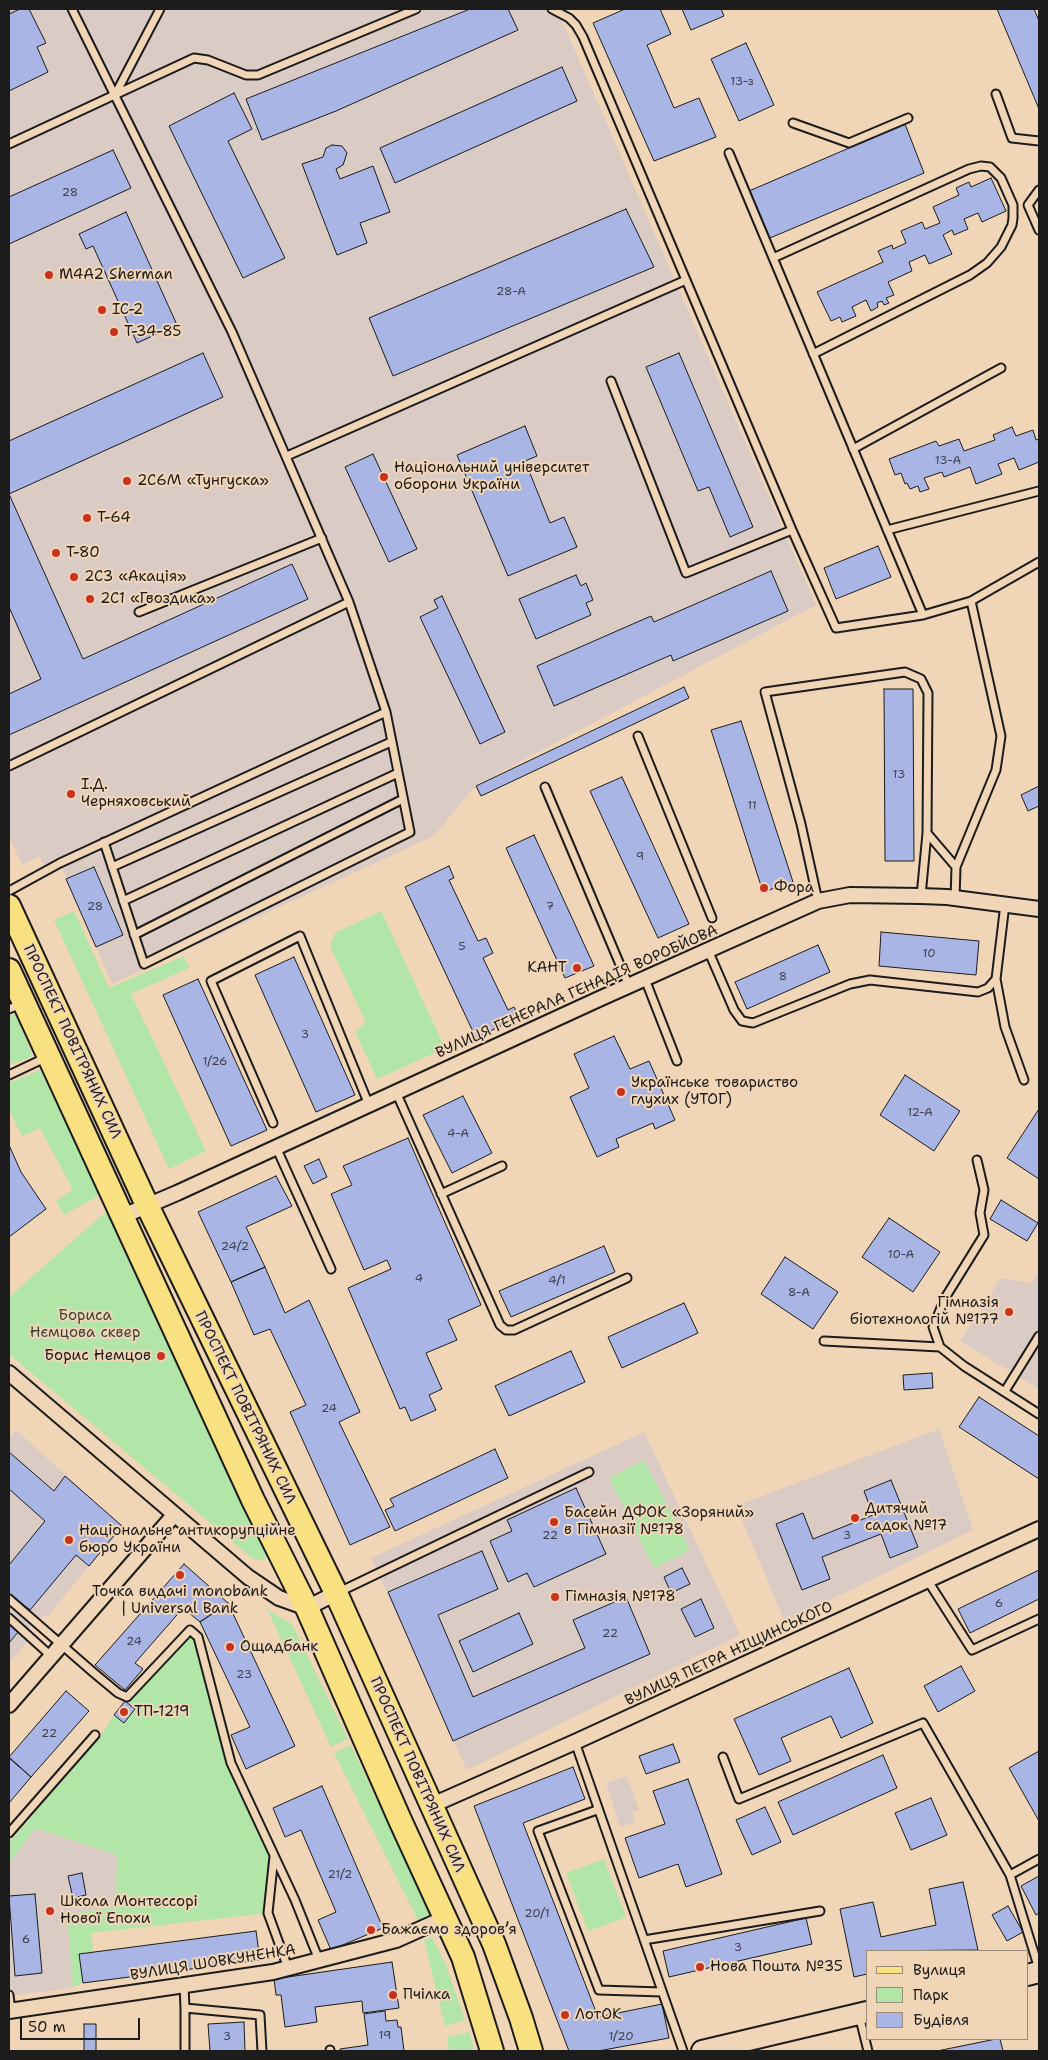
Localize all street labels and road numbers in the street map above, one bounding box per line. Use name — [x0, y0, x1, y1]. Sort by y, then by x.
street label: ВУЛИЦЯ ГЕНЕРАЛА ГЕНАДІЯ ВОРОБЙОВА — [433, 921, 721, 1063]
street label: ПРОСПЕКТ ПОВІТРЯНИХ СИЛ — [19, 942, 125, 1142]
street label: ПРОСПЕКТ ПОВІТРЯНИХ СИЛ — [190, 1309, 300, 1507]
street label: ВУЛИЦЯ ПЕТРА НІЩИНСЬКОГО — [622, 1598, 836, 1710]
street label: ПРОСПЕКТ ПОВІТРЯНИХ СИЛ — [366, 1674, 468, 1876]
street label: ВУЛИЦЯ ШОВКУНЕНКА — [129, 1941, 297, 1985]

